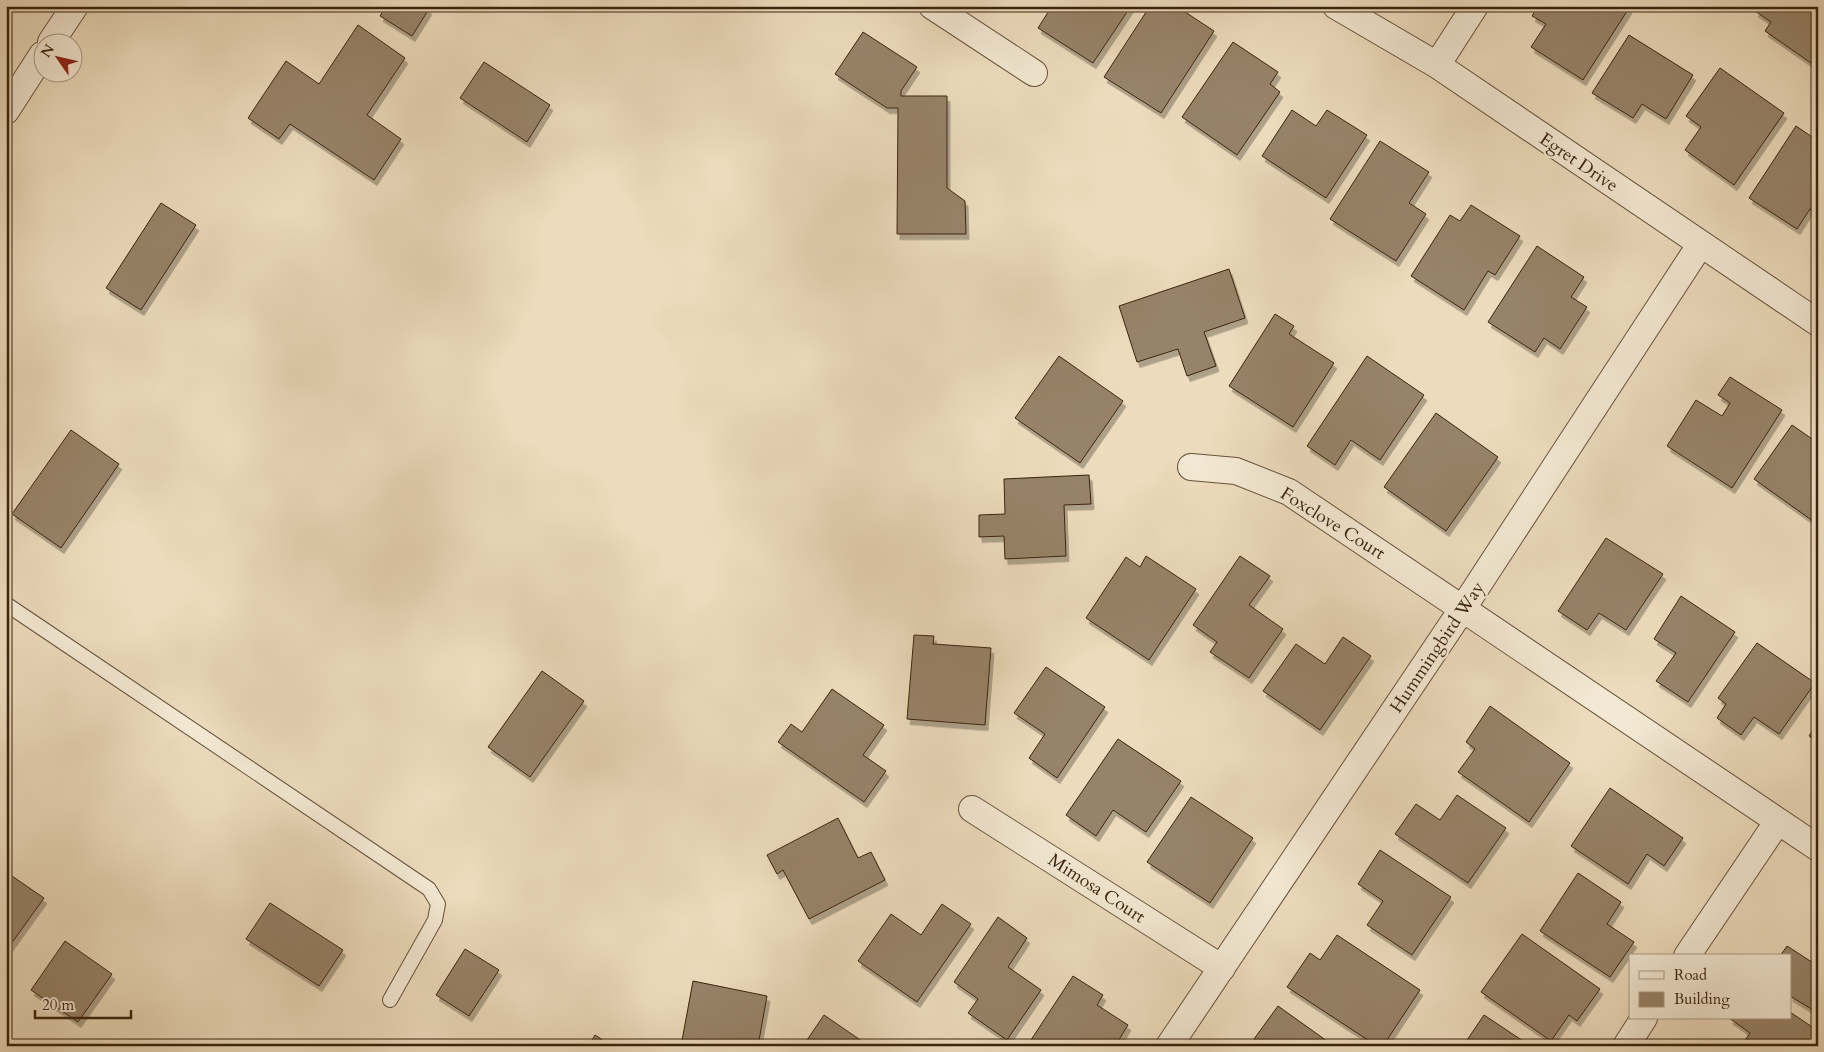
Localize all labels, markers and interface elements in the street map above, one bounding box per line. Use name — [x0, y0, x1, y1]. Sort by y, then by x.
north arrow — [32, 32, 82, 82]
text: N — [36, 41, 59, 61]
street label: Egret Drive — [1534, 127, 1623, 198]
street label: Foxclove Court — [1276, 481, 1390, 566]
street label: Hummingbird Way — [1384, 576, 1491, 718]
street label: Mimosa Court — [1043, 848, 1150, 929]
legend — [1629, 954, 1792, 1020]
text: Road — [1674, 965, 1707, 985]
scale bar — [35, 987, 131, 1019]
text: Building — [1674, 989, 1730, 1009]
text: 20 m — [42, 995, 74, 1015]

